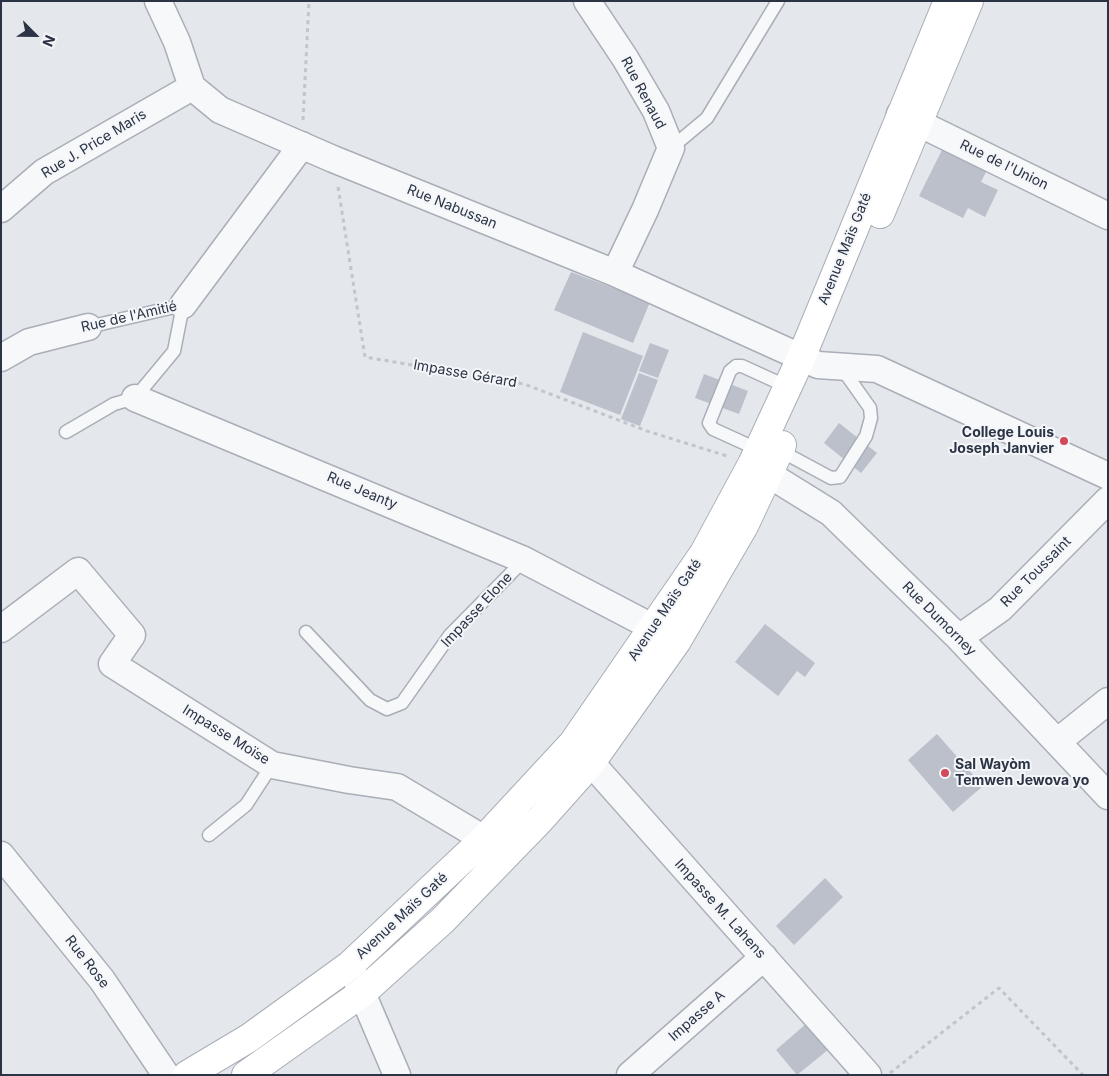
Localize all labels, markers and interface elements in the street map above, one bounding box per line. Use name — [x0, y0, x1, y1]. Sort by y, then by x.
north arrow — [10, 10, 60, 60]
text: N — [39, 33, 59, 49]
street label: Rue Renaud — [617, 54, 669, 132]
street label: Rue J. Price Maris — [38, 106, 150, 182]
street label: Rue de l'Union — [957, 136, 1051, 194]
street label: Rue Nabussan — [405, 181, 499, 233]
street label: Avenue Maïs Gaté — [815, 191, 875, 307]
street label: Rue de l'Amitié — [79, 298, 179, 336]
street label: Impasse Gérard — [412, 357, 518, 391]
place label: College Louis Joseph Janvier — [949, 425, 1054, 458]
marker: College Louis Joseph Janvier — [1058, 435, 1070, 447]
street label: Rue Jeanty — [324, 469, 400, 513]
street label: Rue Toussaint — [997, 533, 1075, 611]
street label: Avenue Maïs Gaté — [625, 556, 705, 664]
street label: Impasse Elone — [438, 569, 516, 651]
street label: Rue Dumorney — [898, 578, 980, 660]
street label: Impasse Moïse — [179, 702, 273, 768]
place label: Sal Wayòm Temwen Jewova yo — [955, 757, 1089, 790]
marker: Sal Wayòm Temwen Jewova yo — [939, 767, 951, 779]
street label: Impasse M. Lahens — [671, 856, 769, 962]
street label: Avenue Maïs Gaté — [353, 869, 451, 963]
street label: Rue Rose — [61, 932, 113, 992]
street label: Impasse A — [665, 987, 729, 1045]

